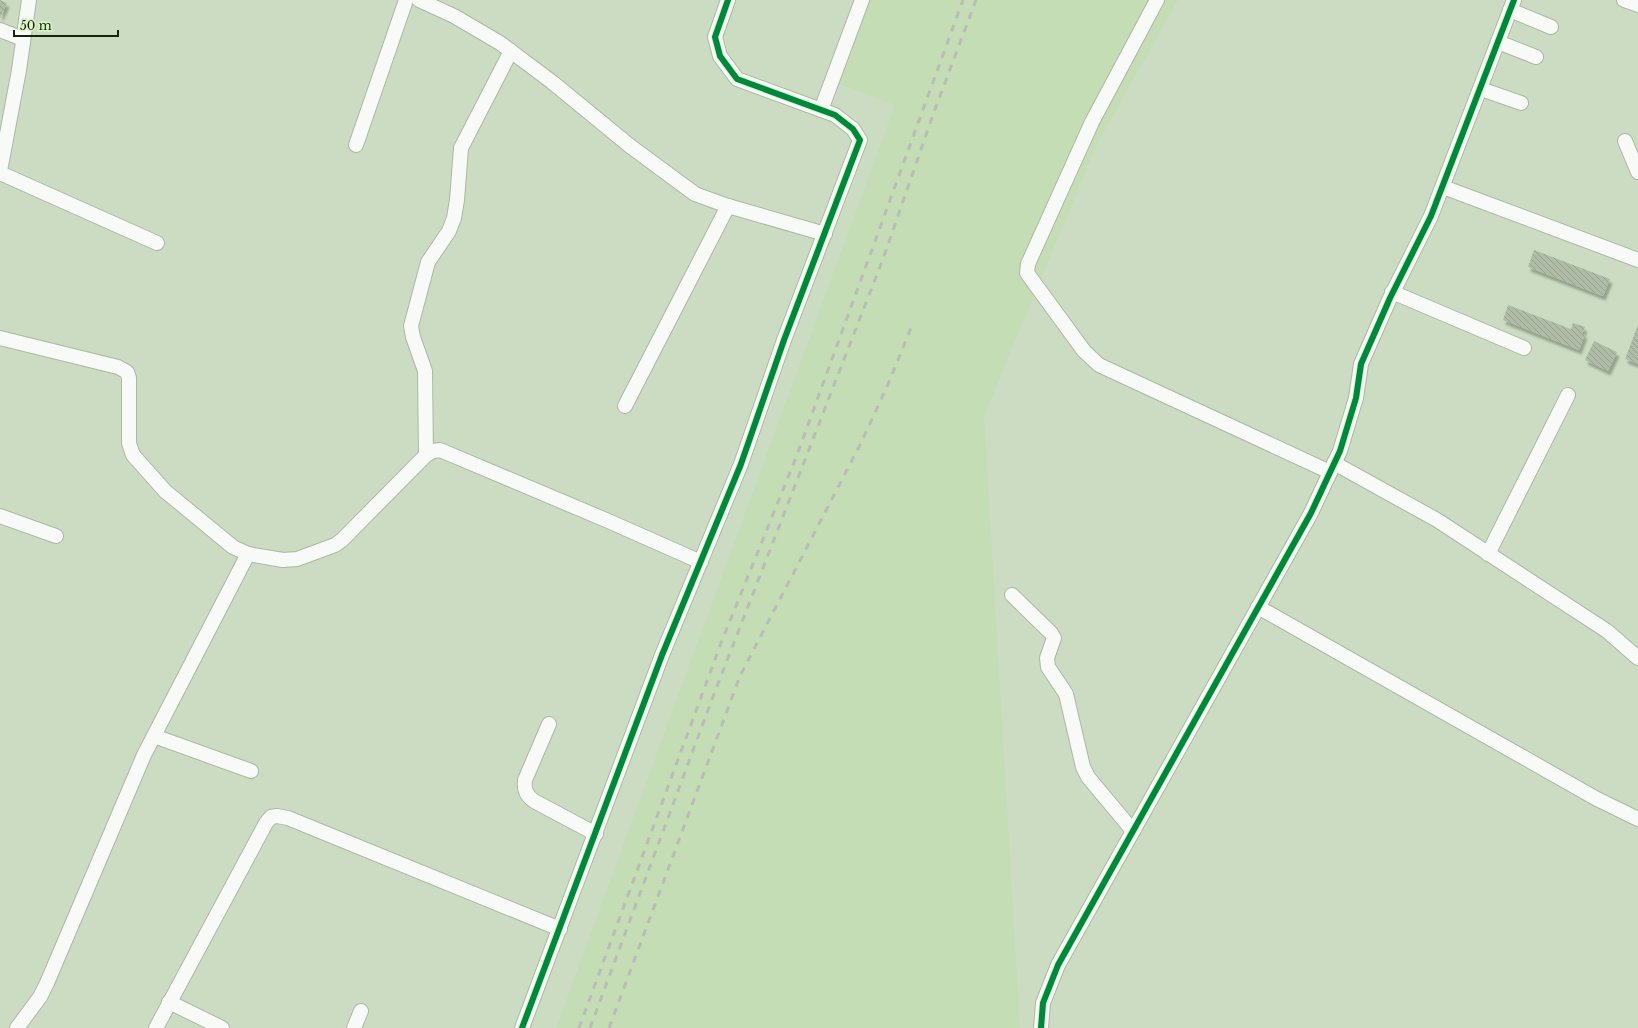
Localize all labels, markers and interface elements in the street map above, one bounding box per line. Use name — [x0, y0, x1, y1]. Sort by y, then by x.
scale bar — [14, 12, 118, 38]
text: 50 m — [20, 18, 52, 33]

